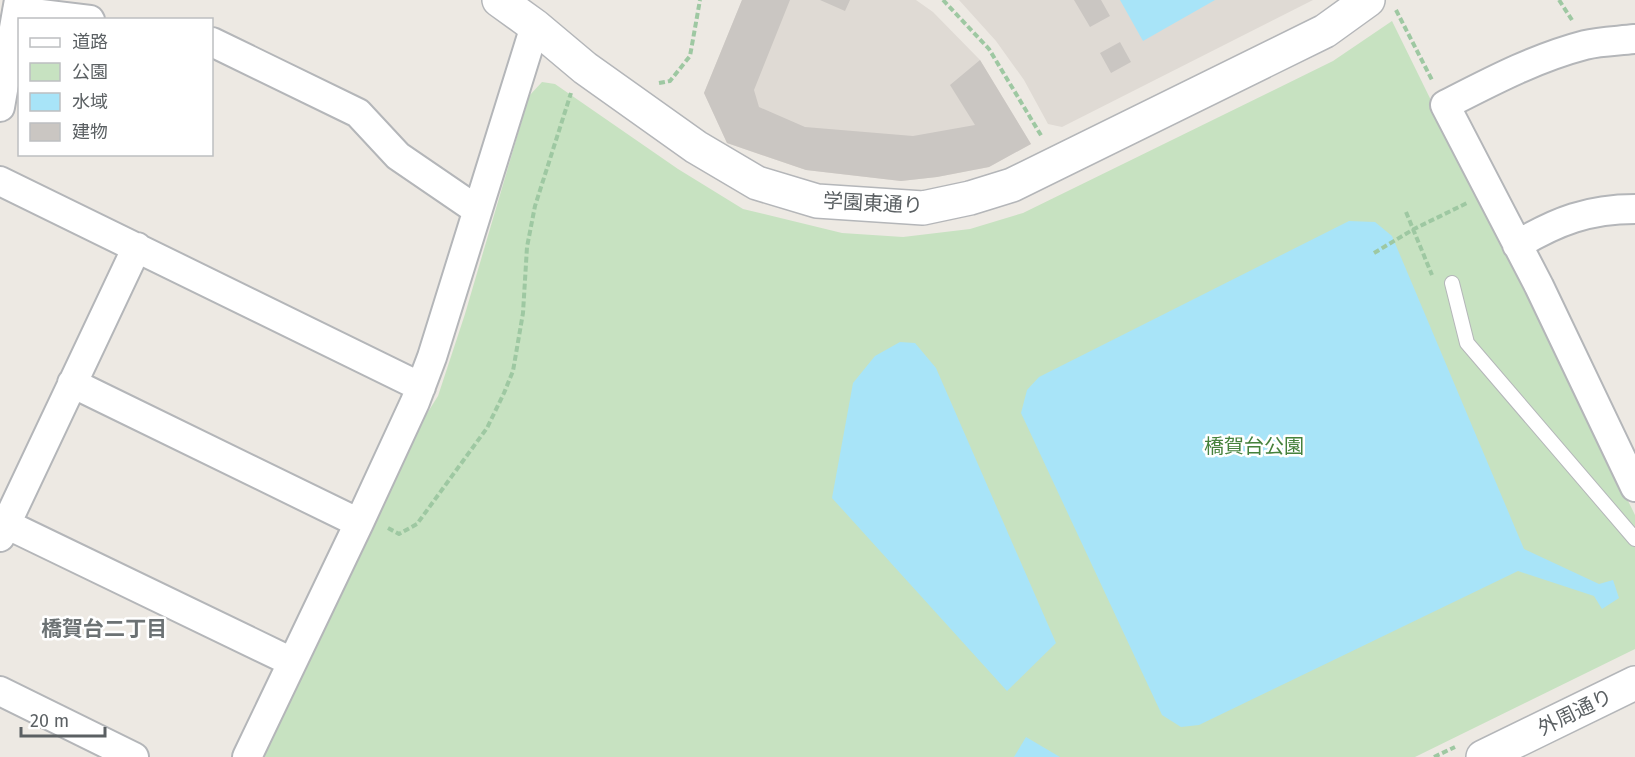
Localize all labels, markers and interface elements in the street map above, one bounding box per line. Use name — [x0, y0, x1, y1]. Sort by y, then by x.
legend — [18, 18, 213, 156]
text: 道路 — [72, 31, 108, 53]
text: 公園 — [72, 61, 108, 83]
text: 水域 — [72, 91, 108, 113]
text: 建物 — [72, 121, 108, 143]
street label: 学園東通り — [822, 188, 924, 218]
park label: 橋賀台公園 — [1204, 434, 1304, 458]
district label: 橋賀台二丁目 — [41, 616, 167, 642]
street label: 外周通り — [1534, 684, 1616, 740]
scale bar — [21, 700, 105, 738]
text: 20 m — [30, 710, 69, 732]

